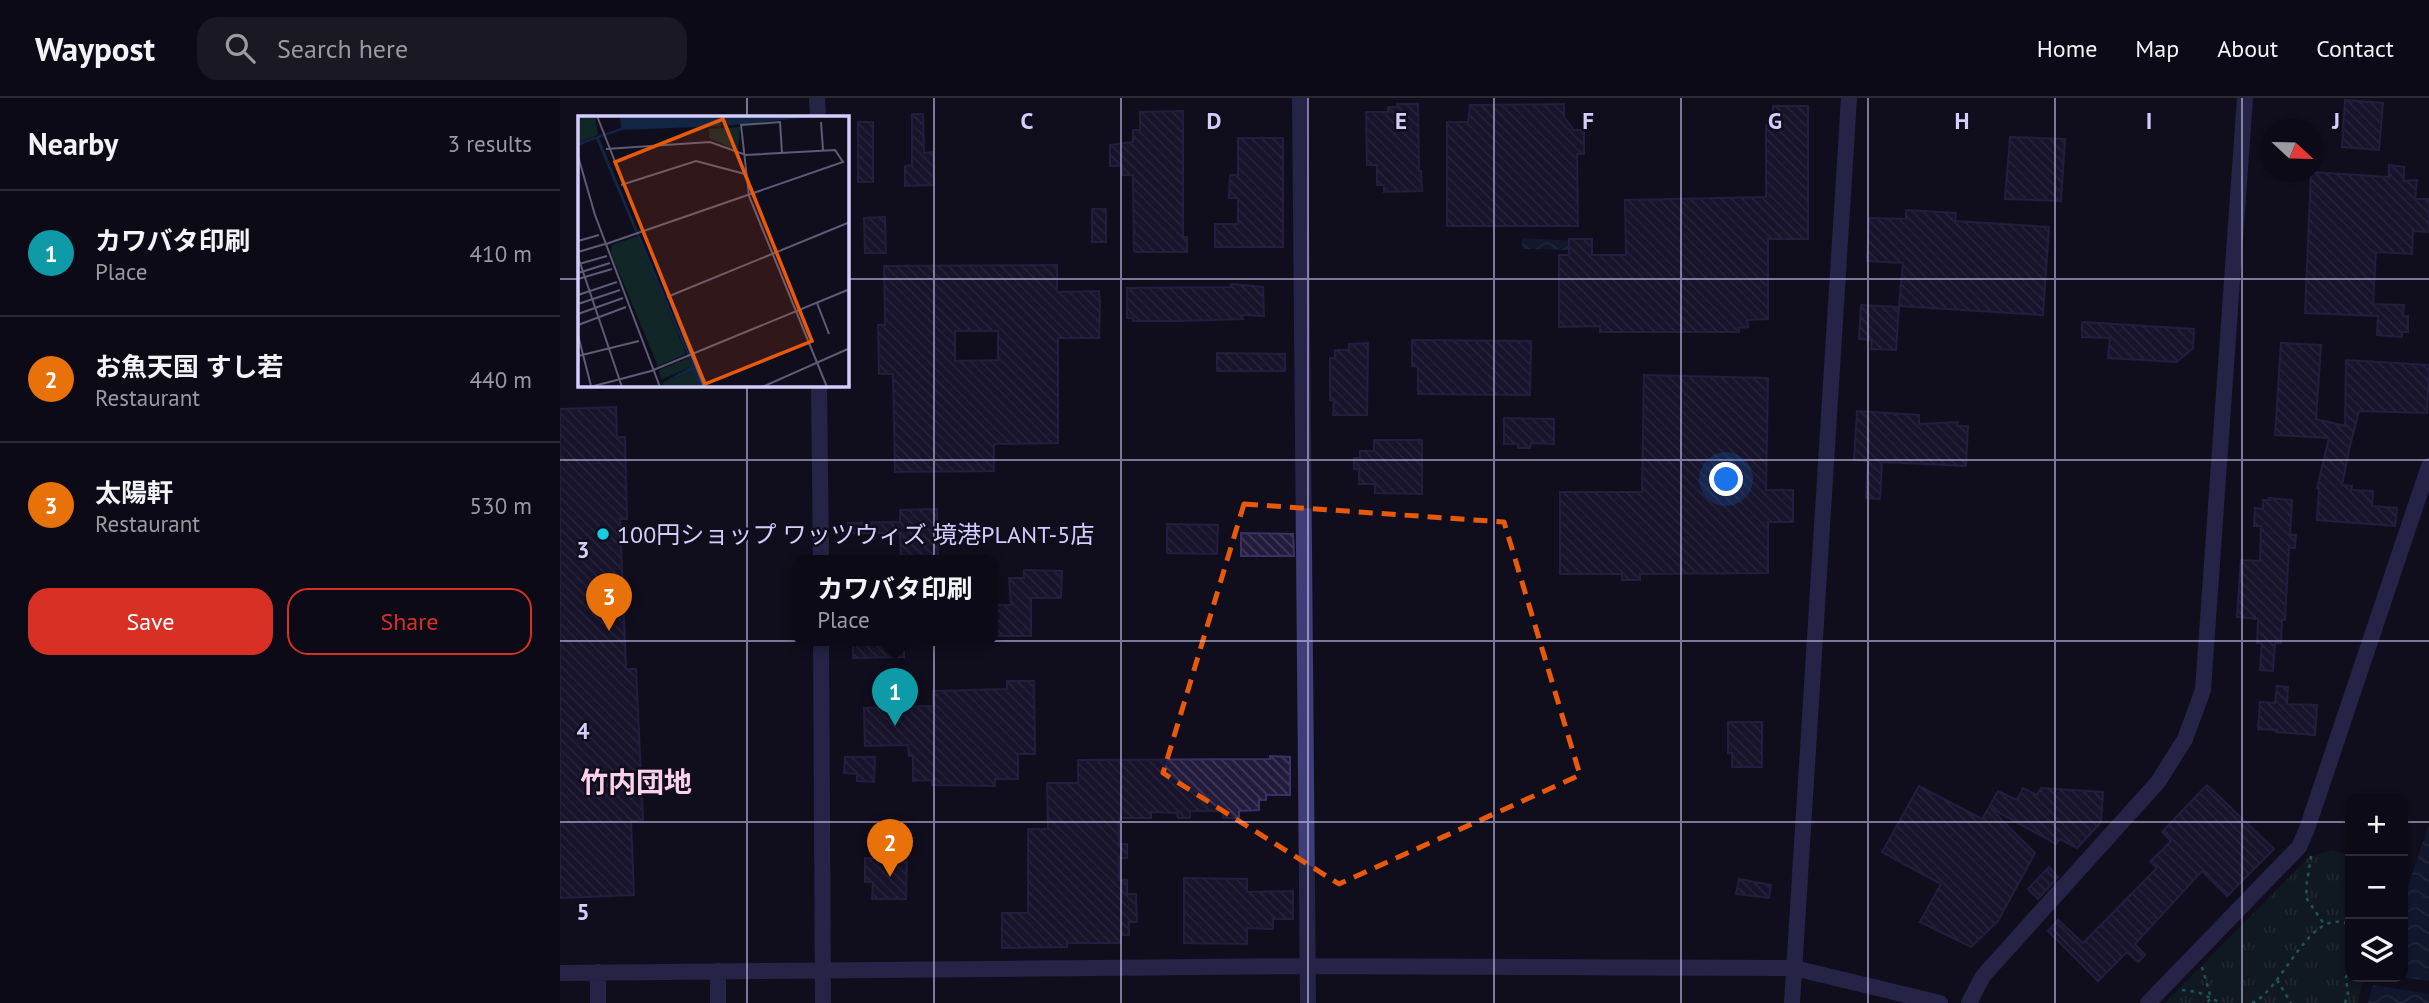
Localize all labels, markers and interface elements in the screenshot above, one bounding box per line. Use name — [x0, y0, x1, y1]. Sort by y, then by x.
search box — [197, 17, 687, 80]
text: Waypost — [35, 27, 155, 70]
icon: search — [221, 29, 259, 67]
text: Search here — [277, 32, 408, 65]
text: Home — [2037, 33, 2097, 64]
text: Map — [2135, 33, 2179, 64]
text: About — [2217, 33, 2278, 64]
text: Contact — [2316, 33, 2394, 64]
text: C — [1021, 106, 1034, 135]
text: D — [1207, 106, 1221, 135]
text: E — [1395, 106, 1407, 135]
text: F — [1582, 106, 1594, 135]
text: G — [1768, 106, 1782, 135]
text: H — [1955, 106, 1969, 135]
text: I — [2146, 106, 2152, 135]
text: J — [2331, 106, 2340, 135]
inset map — [578, 116, 849, 387]
north arrow — [2261, 119, 2324, 182]
text: Nearby — [28, 124, 118, 163]
text: 3 results — [448, 129, 532, 158]
text: カワバタ印刷 — [95, 224, 250, 257]
text: 1 — [44, 239, 58, 268]
text: 410 m — [470, 239, 532, 268]
text: Place — [95, 257, 148, 286]
text: お魚天国 すし若 — [95, 350, 284, 383]
text: 2 — [44, 365, 58, 394]
text: 440 m — [470, 365, 532, 394]
text: Restaurant — [95, 383, 200, 412]
your location — [1709, 462, 1743, 496]
text: 太陽軒 — [95, 476, 173, 509]
text: 3 — [44, 491, 58, 520]
text: 530 m — [470, 491, 532, 520]
text: Restaurant — [95, 509, 200, 538]
place label: 100円ショップ ワッツウィズ 境港PLANT-5店 — [617, 519, 1094, 550]
marker: 100円ショップ ワッツウィズ 境港PLANT-5店 — [595, 526, 611, 542]
text: 3 — [576, 535, 590, 564]
popup — [792, 555, 998, 646]
text: カワバタ印刷 — [817, 572, 973, 605]
pin: 3 — [586, 573, 632, 631]
button: Save — [28, 588, 273, 655]
button: Share — [287, 588, 532, 655]
text: Place — [817, 605, 870, 634]
pin: 1 — [872, 668, 918, 726]
text: 4 — [576, 716, 590, 745]
district label: 竹内団地 — [580, 763, 692, 800]
map controls — [2345, 793, 2408, 982]
button: + — [2345, 793, 2408, 856]
pin: 2 — [867, 819, 913, 877]
button: − — [2345, 856, 2408, 919]
text: 5 — [576, 897, 590, 926]
button: layers — [2345, 919, 2408, 982]

